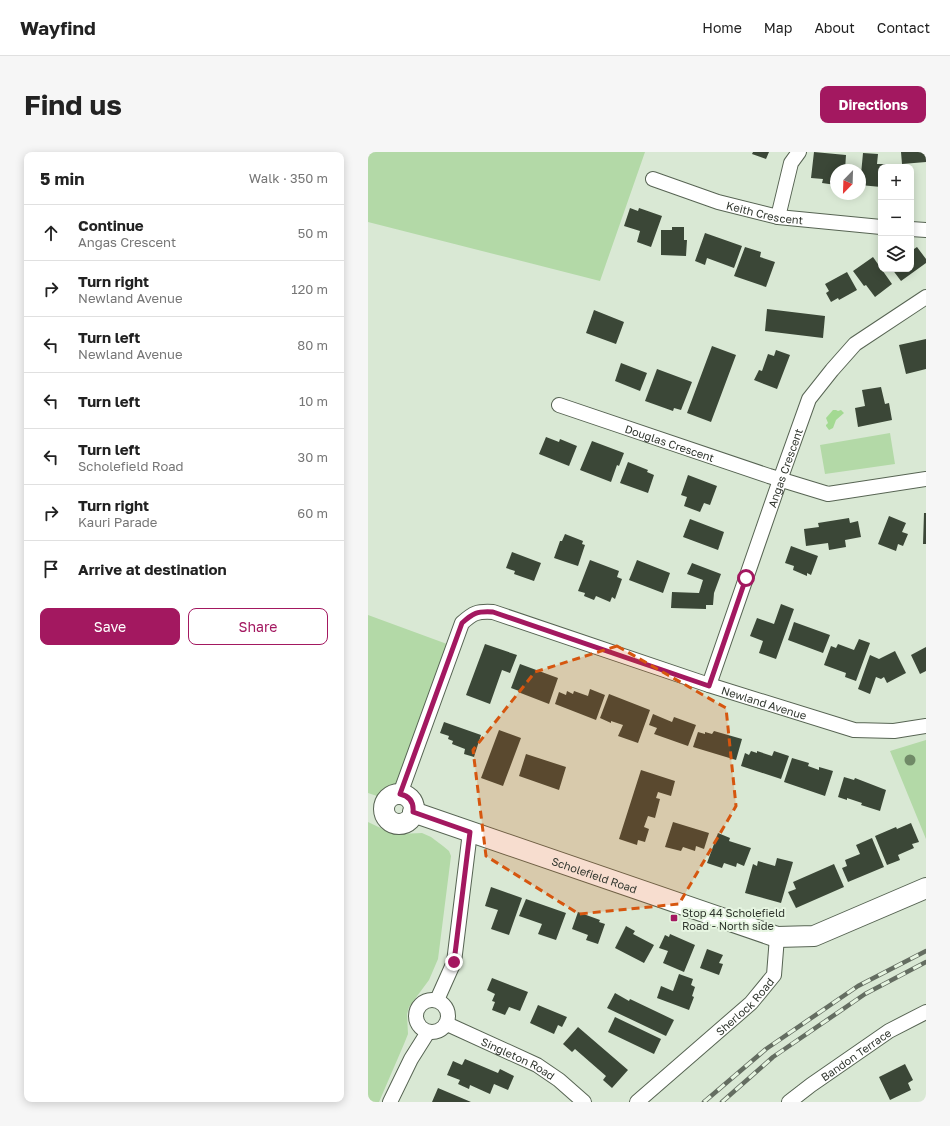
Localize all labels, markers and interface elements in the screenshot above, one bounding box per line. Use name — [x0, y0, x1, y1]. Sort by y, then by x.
text: Wayfind — [20, 16, 96, 39]
text: Home — [702, 19, 742, 36]
text: Map — [764, 19, 792, 36]
text: About — [814, 19, 855, 36]
text: Contact — [877, 19, 930, 36]
button: Directions — [820, 86, 926, 123]
text: Find us — [24, 88, 122, 121]
north arrow — [830, 164, 866, 200]
map controls — [878, 164, 914, 272]
button: + — [878, 164, 914, 200]
text: 5 min — [40, 168, 84, 189]
text: Walk · 350 m — [249, 170, 328, 186]
street label: Keith Crescent — [725, 198, 804, 226]
button: − — [878, 200, 914, 236]
text: Continue — [78, 216, 144, 234]
icon: ahead — [40, 222, 62, 244]
text: 50 m — [298, 225, 328, 241]
text: Angas Crescent — [78, 234, 176, 250]
button: layers — [878, 236, 914, 272]
text: Turn right — [78, 272, 149, 290]
icon: right — [40, 278, 62, 300]
text: 120 m — [291, 281, 328, 297]
text: Newland Avenue — [78, 290, 182, 306]
text: Turn left — [78, 328, 140, 346]
icon: left — [40, 334, 62, 356]
text: 80 m — [297, 337, 328, 353]
text: Newland Avenue — [78, 346, 182, 362]
icon: left — [40, 390, 62, 412]
text: Turn left — [78, 392, 140, 410]
text: 10 m — [299, 393, 328, 409]
street label: Douglas Crescent — [623, 421, 716, 464]
street label: Angas Crescent — [765, 426, 805, 509]
text: Turn left — [78, 440, 140, 458]
icon: left — [40, 446, 62, 468]
text: 30 m — [298, 449, 328, 465]
text: Scholefield Road — [78, 458, 184, 474]
text: Turn right — [78, 496, 149, 514]
icon: right — [40, 502, 62, 524]
text: 60 m — [297, 505, 328, 521]
text: Kauri Parade — [78, 514, 157, 530]
icon: arrive — [40, 558, 62, 580]
text: Arrive at destination — [78, 560, 227, 578]
route start — [737, 569, 755, 587]
button: Save — [40, 608, 180, 645]
button: Share — [188, 608, 328, 645]
street label: Newland Avenue — [720, 683, 808, 721]
street label: Scholefield Road — [550, 854, 639, 895]
place label: Stop 44 Scholefield Road - North side — [682, 906, 785, 932]
marker: Stop 44 Scholefield Road - North side — [669, 913, 679, 923]
route end — [445, 953, 463, 971]
street label: Sherlock Road — [713, 975, 776, 1038]
street label: Bandon Terrace — [818, 1025, 893, 1083]
street label: Singleton Road — [479, 1034, 558, 1082]

